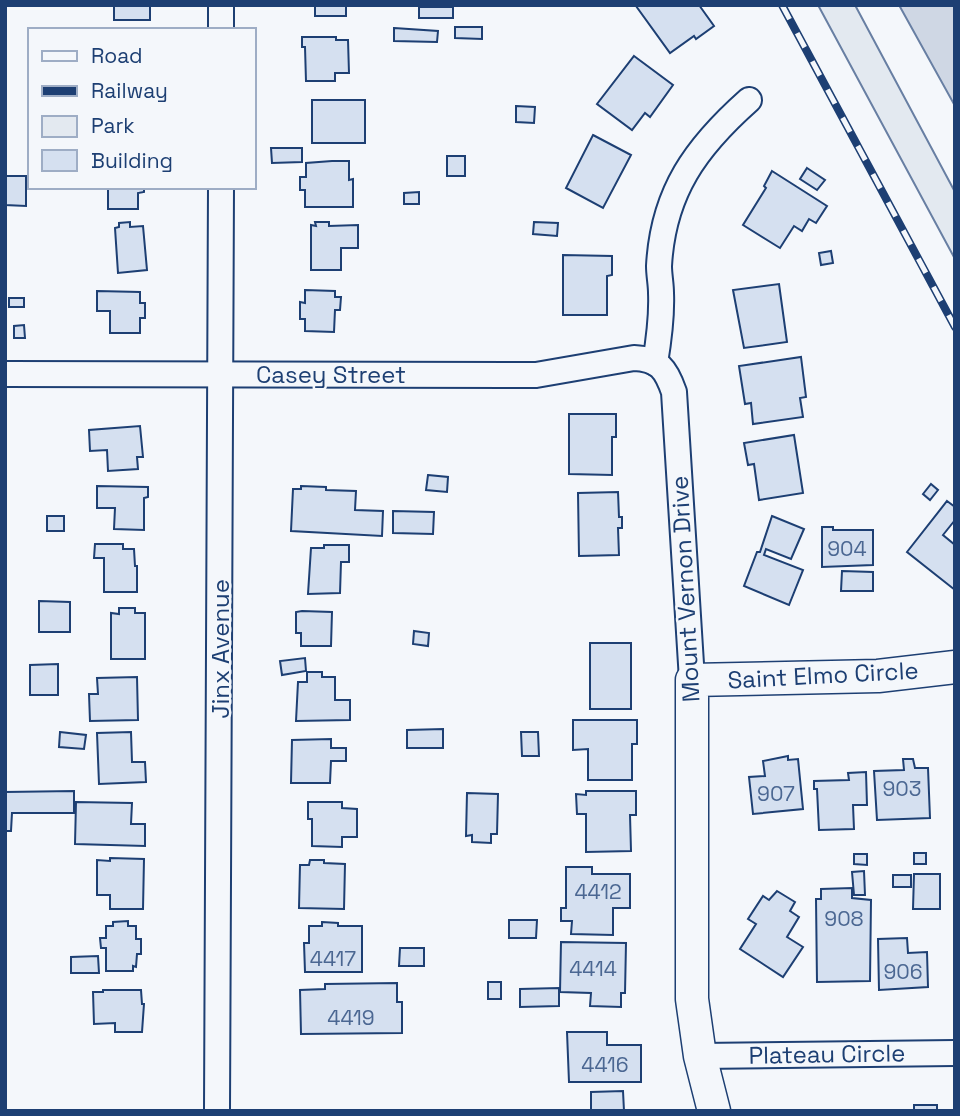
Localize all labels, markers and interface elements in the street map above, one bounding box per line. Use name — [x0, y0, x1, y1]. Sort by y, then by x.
legend — [28, 28, 256, 189]
text: Road — [91, 42, 143, 69]
text: Railway — [91, 77, 168, 104]
text: Park — [91, 112, 135, 139]
text: Building — [91, 147, 173, 174]
street label: Casey Street — [256, 359, 406, 390]
street label: Mount Vernon Drive — [664, 475, 706, 703]
house number: 904 — [827, 535, 867, 562]
street label: Jinx Avenue — [205, 579, 236, 719]
street label: Saint Elmo Circle — [727, 655, 919, 695]
house number: 903 — [883, 775, 922, 802]
house number: 907 — [757, 780, 795, 807]
house number: 4412 — [574, 878, 622, 905]
house number: 908 — [824, 905, 864, 932]
house number: 4417 — [310, 945, 356, 972]
house number: 4414 — [569, 955, 617, 982]
house number: 906 — [883, 958, 923, 985]
house number: 4419 — [327, 1004, 375, 1031]
street label: Plateau Circle — [748, 1037, 906, 1071]
house number: 4416 — [581, 1051, 629, 1078]

